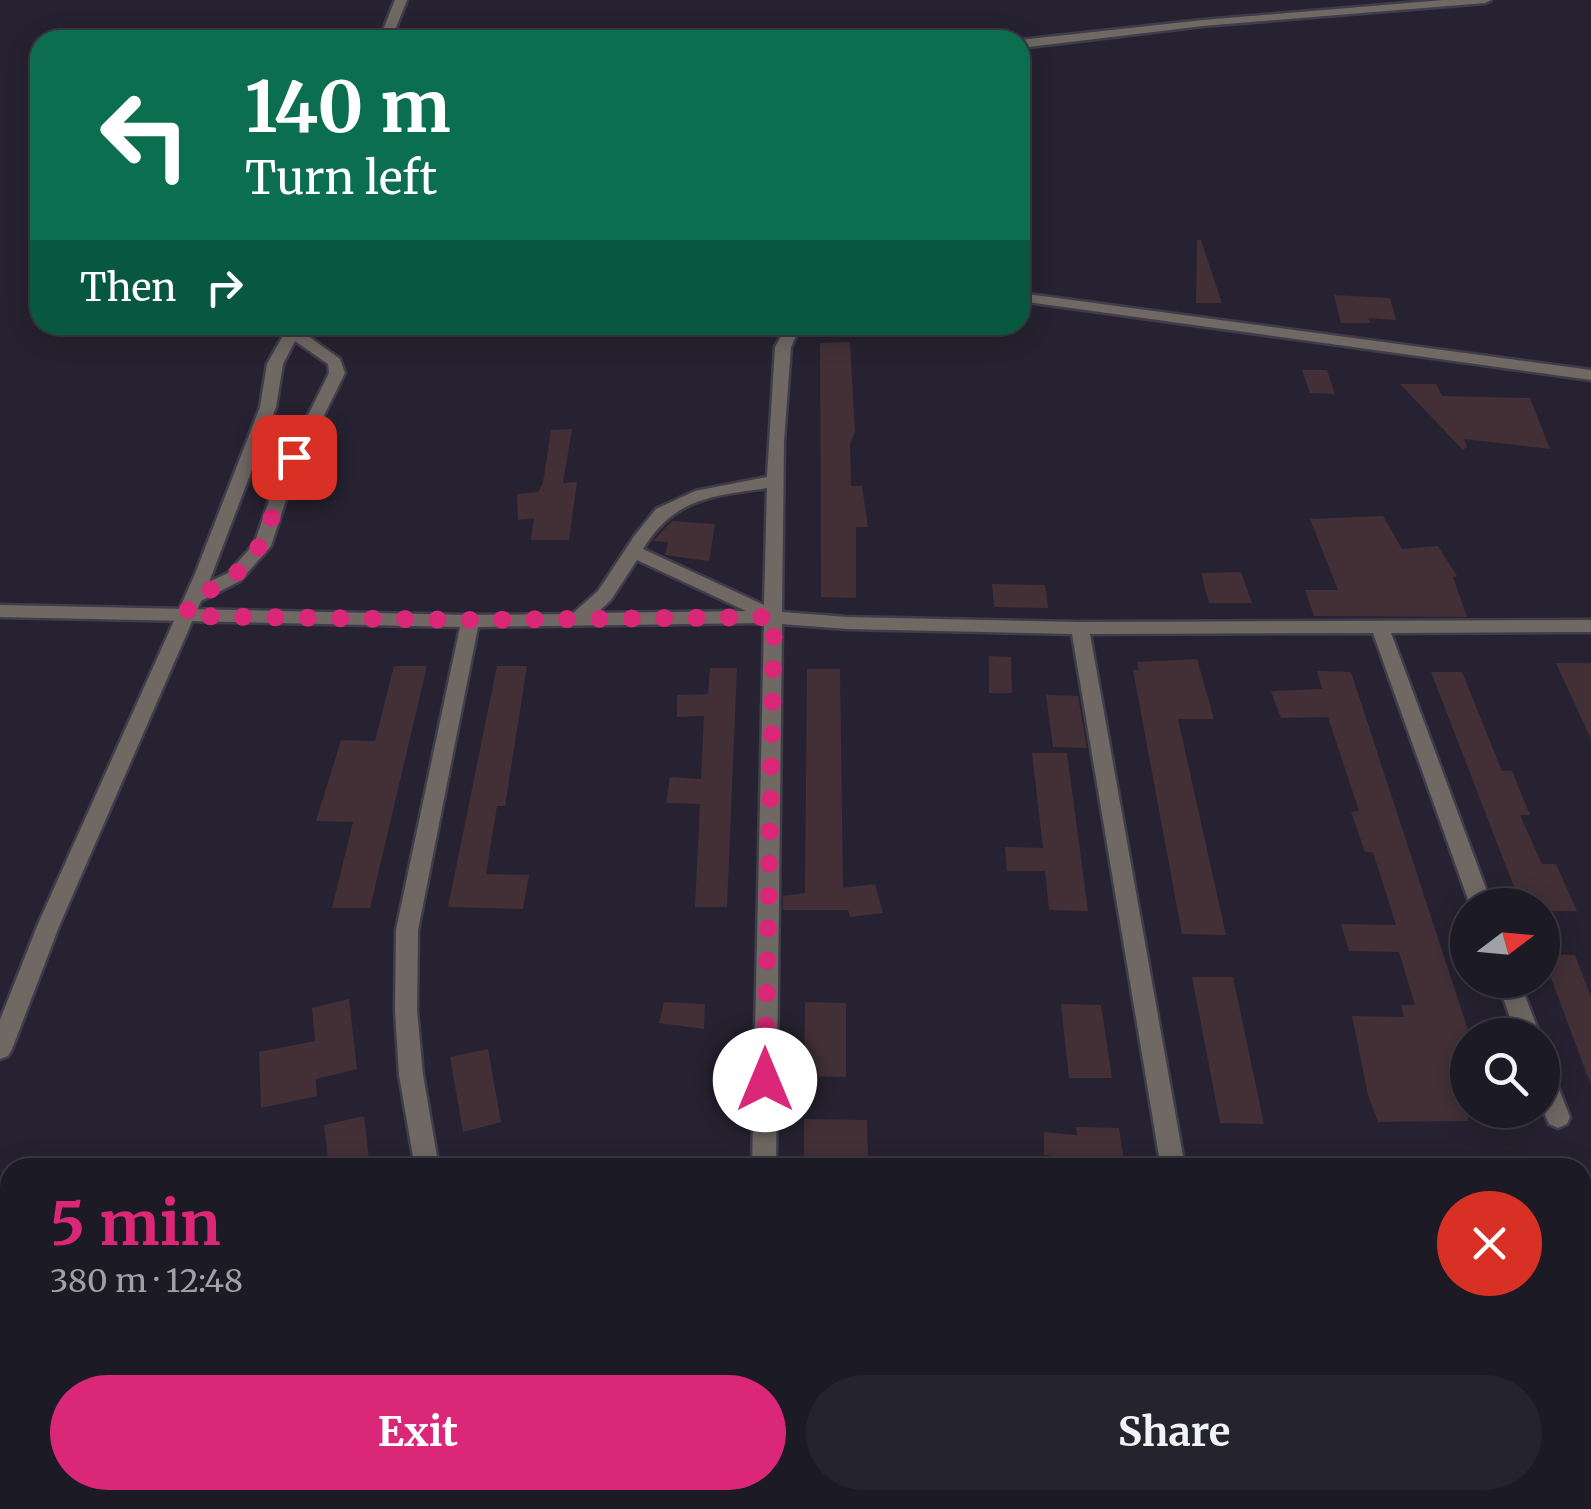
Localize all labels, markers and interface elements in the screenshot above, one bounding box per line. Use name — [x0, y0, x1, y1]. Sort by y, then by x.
text: 140 m — [245, 63, 451, 151]
icon: left — [80, 70, 210, 200]
text: Turn left — [245, 150, 437, 206]
icon: right — [197, 260, 252, 315]
text: Then — [80, 264, 177, 311]
pin — [252, 415, 337, 500]
icon: arrive — [267, 430, 322, 485]
north arrow — [1450, 888, 1560, 998]
map controls — [1450, 888, 1560, 1128]
button: search — [1450, 1018, 1560, 1128]
position arrow — [713, 1028, 817, 1132]
text: 5 min — [50, 1186, 221, 1261]
button: close — [1437, 1191, 1542, 1296]
text: 380 m · 12:48 — [50, 1261, 243, 1301]
button: Exit — [50, 1375, 786, 1490]
button: Share — [806, 1375, 1542, 1490]

